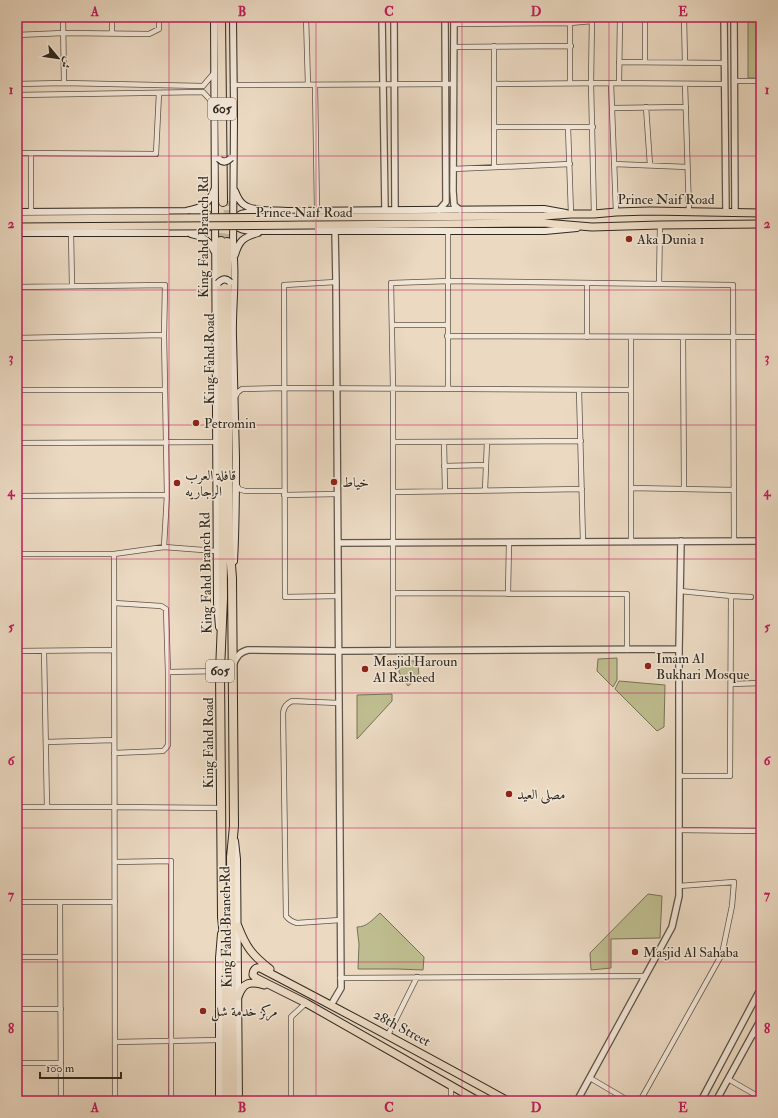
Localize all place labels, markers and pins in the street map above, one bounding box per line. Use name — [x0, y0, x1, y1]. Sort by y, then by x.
place label: Aka Dunia 1 — [636, 231, 704, 248]
marker: Aka Dunia 1 — [624, 234, 634, 244]
place label: Petromin — [204, 415, 256, 432]
marker: Petromin — [191, 418, 201, 428]
place label: قافلة العرب الرجاريه — [185, 467, 236, 500]
place label: خياط — [342, 474, 369, 491]
marker: خياط — [329, 477, 339, 487]
marker: قافلة العرب الرجاريه — [172, 478, 182, 488]
place label: Imam Al Bukhari Mosque — [656, 650, 749, 683]
place label: Masjid Haroun Al Rasheed — [372, 653, 457, 686]
marker: Imam Al Bukhari Mosque — [643, 661, 653, 671]
marker: Masjid Haroun Al Rasheed — [360, 664, 370, 674]
place label: مصلى العيد — [517, 786, 565, 804]
marker: مصلى العيد — [504, 789, 514, 799]
place label: Masjid Al Sahaba — [643, 944, 739, 961]
marker: Masjid Al Sahaba — [630, 947, 640, 957]
place label: مركز خدمة شل — [211, 1003, 278, 1022]
marker: مركز خدمة شل — [198, 1006, 208, 1016]

